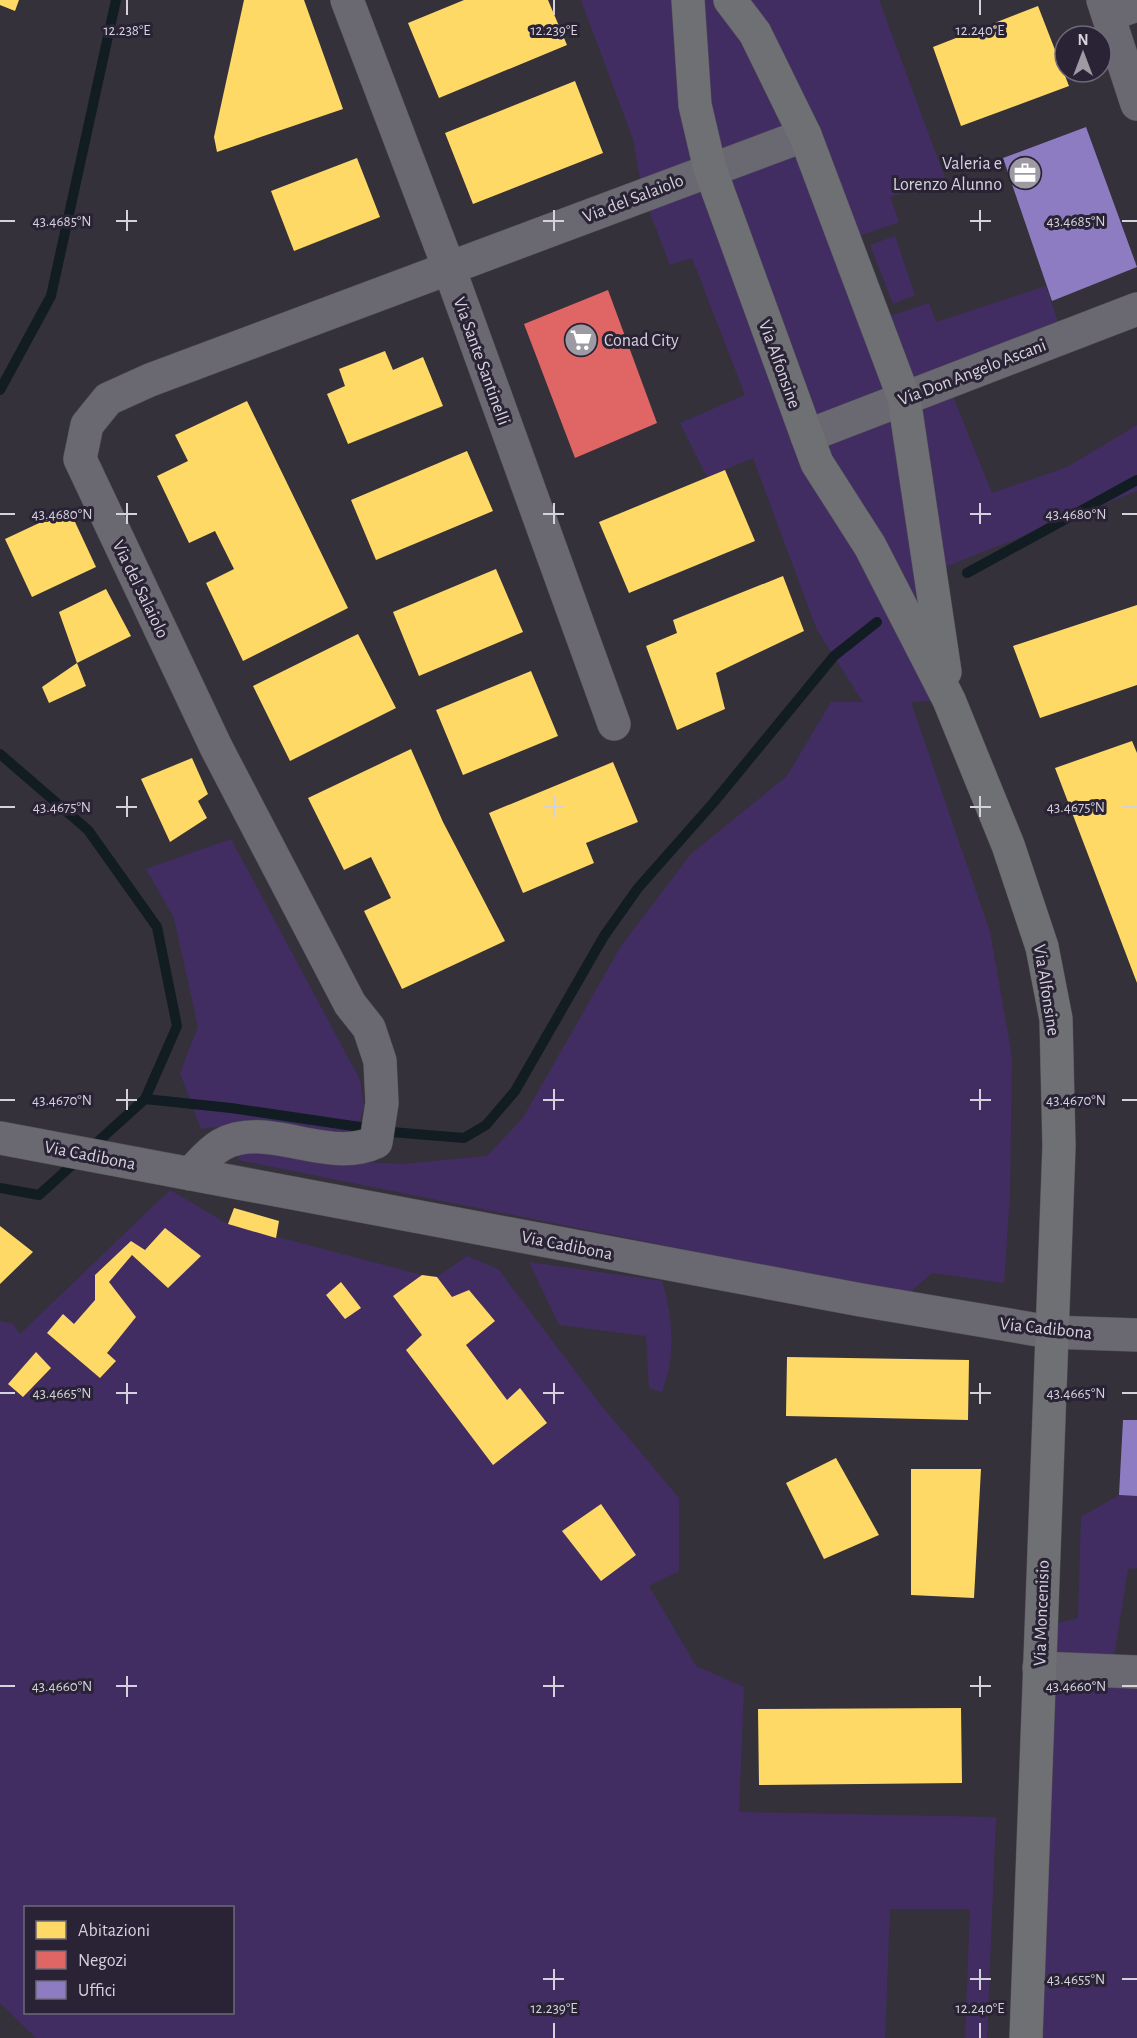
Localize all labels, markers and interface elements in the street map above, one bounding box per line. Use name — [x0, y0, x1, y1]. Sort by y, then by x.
text: 12.238°E — [103, 23, 151, 38]
text: 12.239°E — [530, 23, 578, 38]
text: 12.240°E — [955, 23, 1005, 38]
north arrow — [1053, 24, 1113, 84]
text: N — [1077, 32, 1089, 48]
place label: Valeria e Lorenzo Alunno — [893, 155, 1002, 194]
office icon: Valeria e Lorenzo Alunno — [1007, 155, 1043, 191]
street label: Via del Salaiolo — [580, 171, 686, 226]
text: 43.4685°N — [32, 214, 92, 229]
text: 43.4685°N — [1046, 214, 1106, 229]
street label: Via Sante Santinelli — [450, 295, 513, 428]
street label: Via Alfonsine — [755, 318, 803, 411]
supermarket icon: Conad City — [563, 322, 599, 358]
place label: Conad City — [604, 332, 679, 350]
street label: Via Don Angelo Ascani — [896, 336, 1049, 409]
text: 43.4680°N — [32, 507, 92, 522]
text: 43.4680°N — [1046, 507, 1106, 522]
street label: Via del Salaiolo — [109, 538, 172, 641]
text: 43.4675°N — [33, 800, 91, 815]
text: 43.4675°N — [1047, 800, 1105, 815]
street label: Via Alfonsine — [1030, 943, 1062, 1037]
text: 43.4670°N — [32, 1093, 92, 1108]
text: 43.4670°N — [1046, 1093, 1106, 1108]
street label: Via Cadibona — [43, 1138, 137, 1174]
street label: Via Cadibona — [520, 1228, 614, 1264]
street label: Via Cadibona — [999, 1315, 1093, 1343]
text: 43.4665°N — [32, 1386, 92, 1401]
text: 43.4665°N — [1046, 1386, 1106, 1401]
street label: Via Moncenisio — [1031, 1559, 1053, 1666]
text: 43.4660°N — [32, 1679, 92, 1694]
text: 43.4660°N — [1046, 1679, 1106, 1694]
legend — [24, 1906, 234, 2014]
text: Abitazioni — [78, 1922, 150, 1940]
text: Negozi — [78, 1952, 127, 1970]
text: 43.4655°N — [1047, 1972, 1105, 1987]
text: Uffici — [78, 1982, 116, 2000]
text: 12.239°E — [530, 2001, 578, 2016]
text: 12.240°E — [955, 2001, 1005, 2016]

